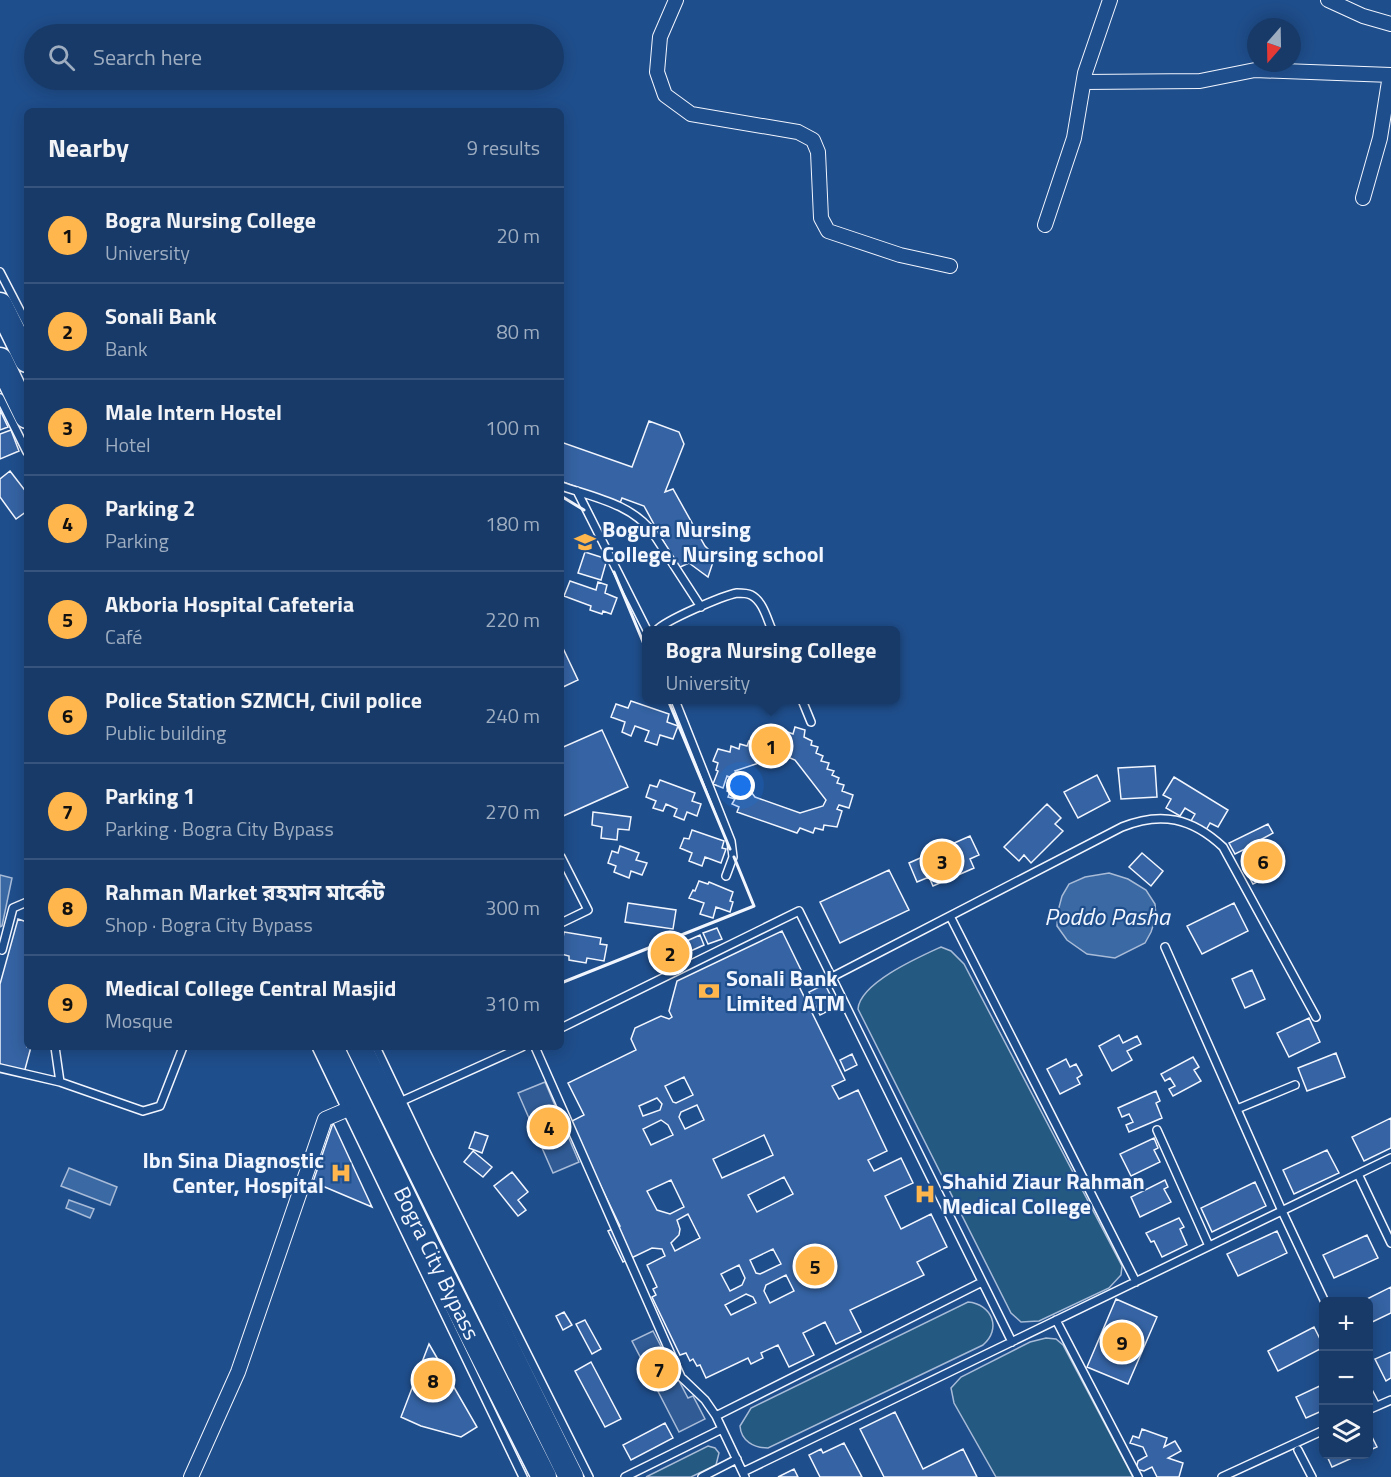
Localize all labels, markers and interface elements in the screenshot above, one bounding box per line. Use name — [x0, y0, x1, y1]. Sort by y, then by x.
north arrow — [1247, 18, 1301, 72]
search box — [24, 24, 564, 90]
text: Search here — [93, 40, 202, 74]
icon: search — [45, 41, 78, 74]
text: Nearby — [48, 128, 129, 167]
text: 9 results — [467, 132, 540, 163]
text: Bogra Nursing College — [105, 203, 316, 237]
text: 1 — [62, 220, 73, 251]
text: 20 m — [496, 220, 540, 251]
text: University — [105, 237, 190, 268]
text: Sonali Bank — [105, 299, 217, 333]
text: 2 — [62, 316, 73, 347]
text: 80 m — [496, 316, 540, 347]
text: Bank — [105, 333, 148, 364]
text: Male Intern Hostel — [105, 395, 282, 429]
text: 3 — [62, 412, 73, 443]
text: 100 m — [485, 412, 540, 443]
text: Hotel — [105, 429, 151, 460]
text: Parking 2 — [105, 491, 195, 525]
text: 4 — [62, 508, 73, 539]
text: 180 m — [485, 508, 540, 539]
place label: Bogura Nursing College, Nursing school — [602, 512, 824, 571]
text: Parking — [105, 525, 169, 556]
school or university icon: Bogura Nursing College, Nursing school — [573, 530, 597, 554]
text: Akboria Hospital Cafeteria — [105, 587, 354, 621]
text: 5 — [62, 604, 73, 635]
text: 220 m — [485, 604, 540, 635]
text: Café — [105, 621, 142, 652]
popup — [642, 626, 900, 704]
text: Bogra Nursing College — [665, 633, 877, 667]
text: University — [665, 667, 750, 698]
text: Police Station SZMCH, Civil police — [105, 683, 422, 717]
text: 6 — [62, 700, 73, 731]
text: 240 m — [485, 700, 540, 731]
text: Public building — [105, 717, 226, 748]
pin: 1 — [752, 724, 790, 768]
your location — [726, 771, 755, 800]
text: Parking 1 — [105, 779, 195, 813]
text: 7 — [62, 796, 73, 827]
text: 270 m — [485, 796, 540, 827]
text: Parking · Bogra City Bypass — [105, 813, 334, 844]
pin: 3 — [922, 838, 962, 884]
pin: 6 — [1244, 838, 1282, 884]
text: Rahman Market রহমান মার্কেট — [105, 875, 385, 909]
text: 8 — [62, 892, 73, 923]
text: 300 m — [485, 892, 540, 923]
water label: Poddo Pasha — [1044, 898, 1172, 934]
text: Shop · Bogra City Bypass — [105, 909, 313, 940]
pin: 2 — [650, 930, 690, 976]
place label: Sonali Bank Limited ATM — [726, 961, 845, 1020]
text: Medical College Central Masjid — [105, 971, 396, 1005]
bank icon: Sonali Bank Limited ATM — [697, 979, 721, 1003]
text: 9 — [62, 988, 73, 1019]
text: 310 m — [485, 988, 540, 1019]
text: Mosque — [105, 1005, 173, 1036]
pin: 4 — [530, 1104, 568, 1150]
place label: Ibn Sina Diagnostic Center, Hospital — [142, 1143, 324, 1202]
hospital icon: Ibn Sina Diagnostic Center, Hospital — [329, 1161, 353, 1185]
place label: Shahid Ziaur Rahman Medical College — [942, 1164, 1145, 1223]
street label: Bogra City Bypass — [385, 1180, 489, 1346]
hospital icon: Shahid Ziaur Rahman Medical College — [913, 1182, 937, 1206]
pin: 5 — [796, 1244, 834, 1288]
map controls — [1319, 1297, 1373, 1459]
button: + — [1319, 1297, 1373, 1351]
pin: 9 — [1102, 1320, 1142, 1364]
pin: 7 — [640, 1346, 678, 1392]
button: − — [1319, 1351, 1373, 1405]
pin: 8 — [414, 1358, 452, 1402]
button: layers — [1319, 1405, 1373, 1459]

